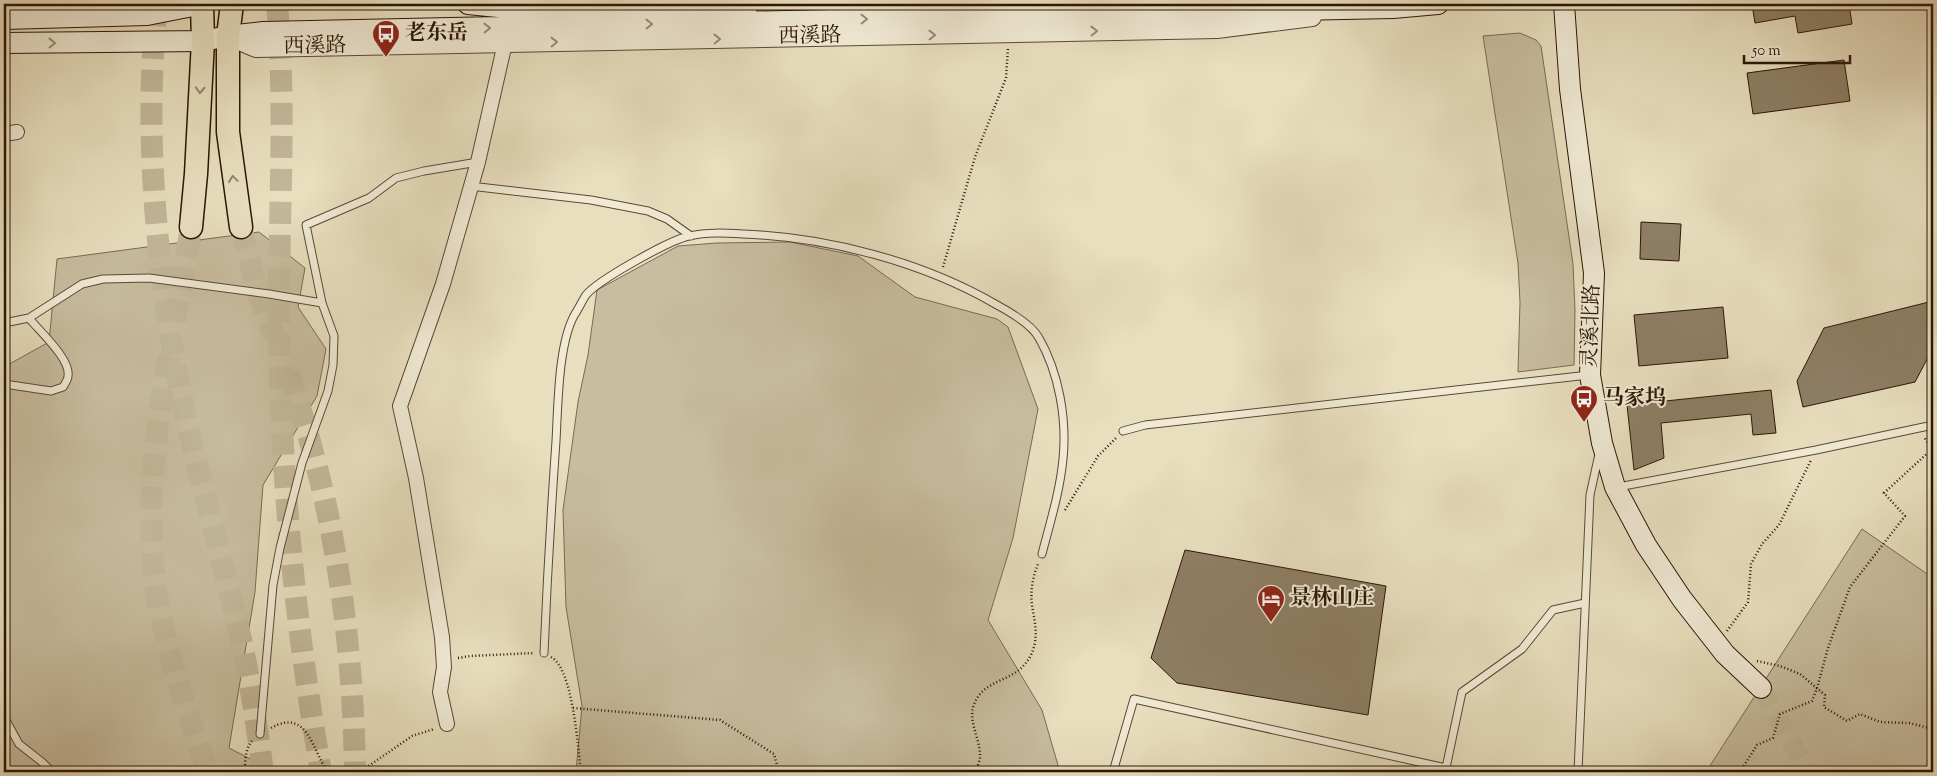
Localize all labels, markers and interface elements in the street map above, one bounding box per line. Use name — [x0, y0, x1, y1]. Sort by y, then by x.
one-way arrow — [861, 14, 869, 24]
bus stop icon: 老东岳 — [371, 19, 401, 58]
place label: 老东岳 — [405, 19, 468, 49]
one-way arrow — [646, 19, 654, 29]
street label: 西溪路 — [778, 21, 842, 53]
one-way arrow — [483, 22, 491, 33]
one-way arrow — [1091, 26, 1099, 36]
one-way arrow — [928, 29, 936, 40]
street label: 西溪路 — [283, 31, 347, 63]
scale bar — [1744, 32, 1851, 64]
one-way arrow — [714, 34, 721, 44]
one-way arrow — [49, 37, 57, 48]
one-way arrow — [551, 37, 559, 48]
text: 50 m — [1751, 41, 1781, 62]
one-way arrow — [195, 86, 206, 94]
one-way arrow — [228, 174, 239, 182]
street label: 灵溪北路 — [1576, 284, 1608, 368]
bus stop icon: 马家坞 — [1569, 384, 1599, 423]
place label: 马家坞 — [1603, 384, 1666, 414]
hotel icon: 景林山庄 — [1256, 584, 1286, 623]
place label: 景林山庄 — [1290, 584, 1374, 614]

